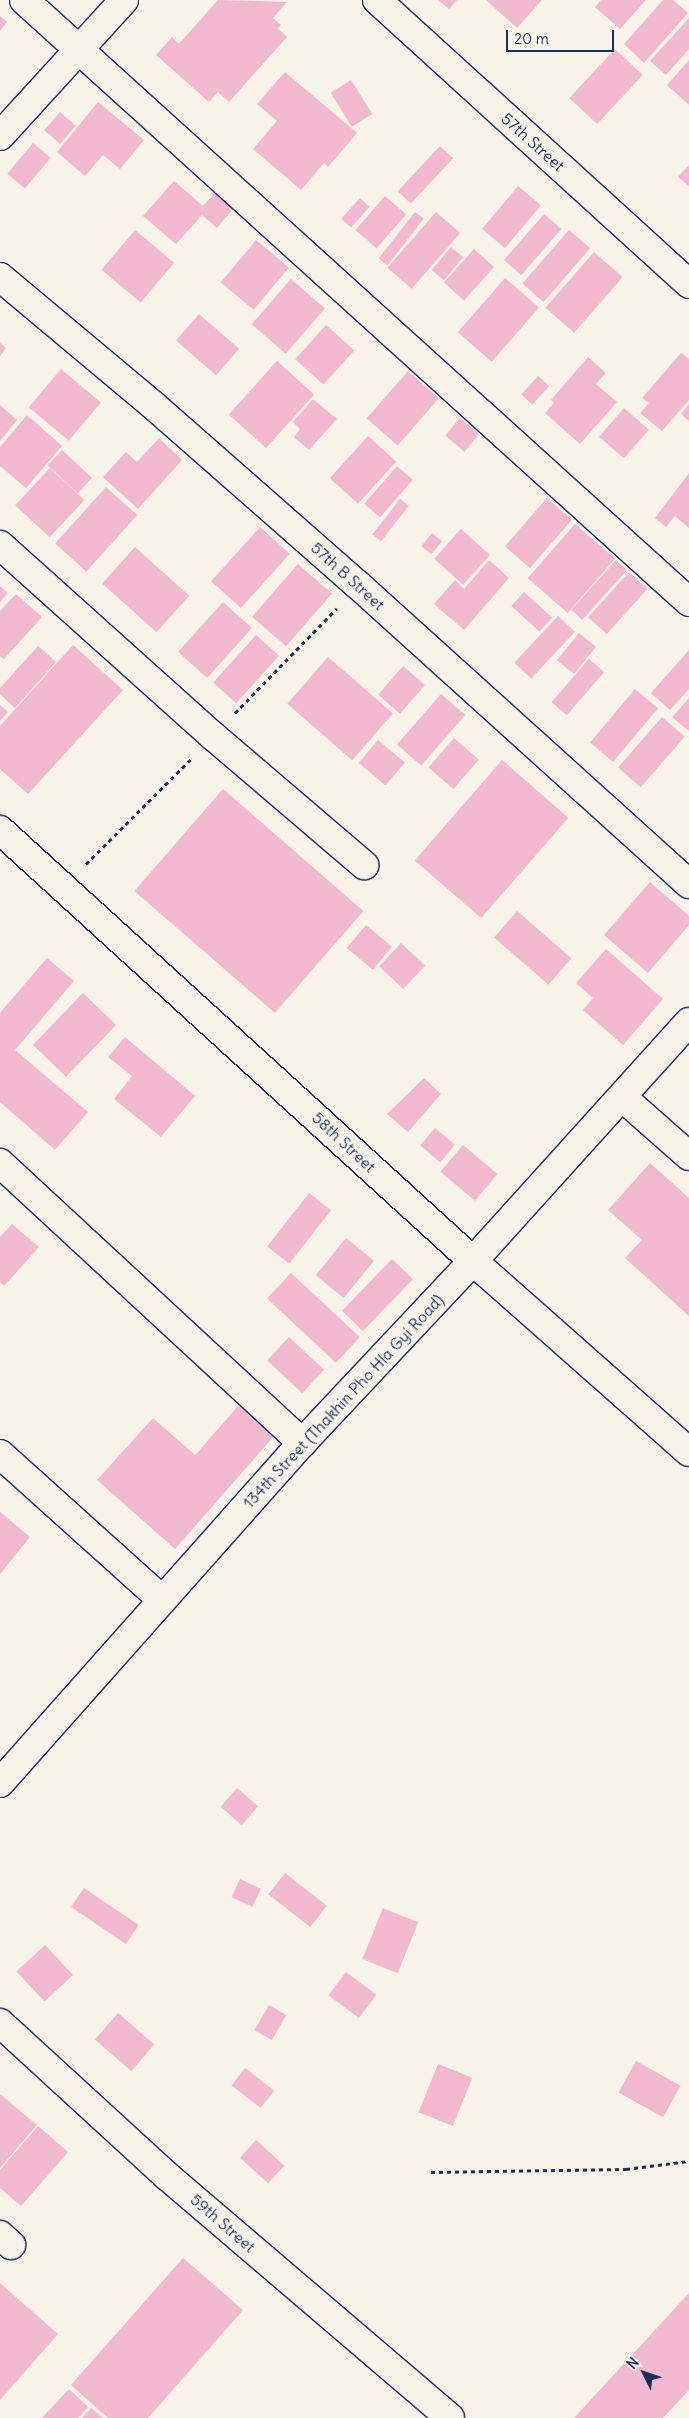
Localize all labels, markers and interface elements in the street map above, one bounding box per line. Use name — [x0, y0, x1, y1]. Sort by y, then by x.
scale bar — [509, 20, 616, 52]
text: 20 m — [514, 29, 549, 48]
street label: 57th Street — [498, 109, 568, 175]
street label: 57th B Street — [307, 538, 389, 614]
street label: 58th Street — [308, 1108, 380, 1176]
street label: 134th Street (Thakhin Pho Hla Gyi Road) — [239, 1290, 447, 1512]
street label: 59th Street — [187, 2190, 259, 2256]
north arrow — [619, 2348, 669, 2398]
text: N — [623, 2354, 643, 2373]

